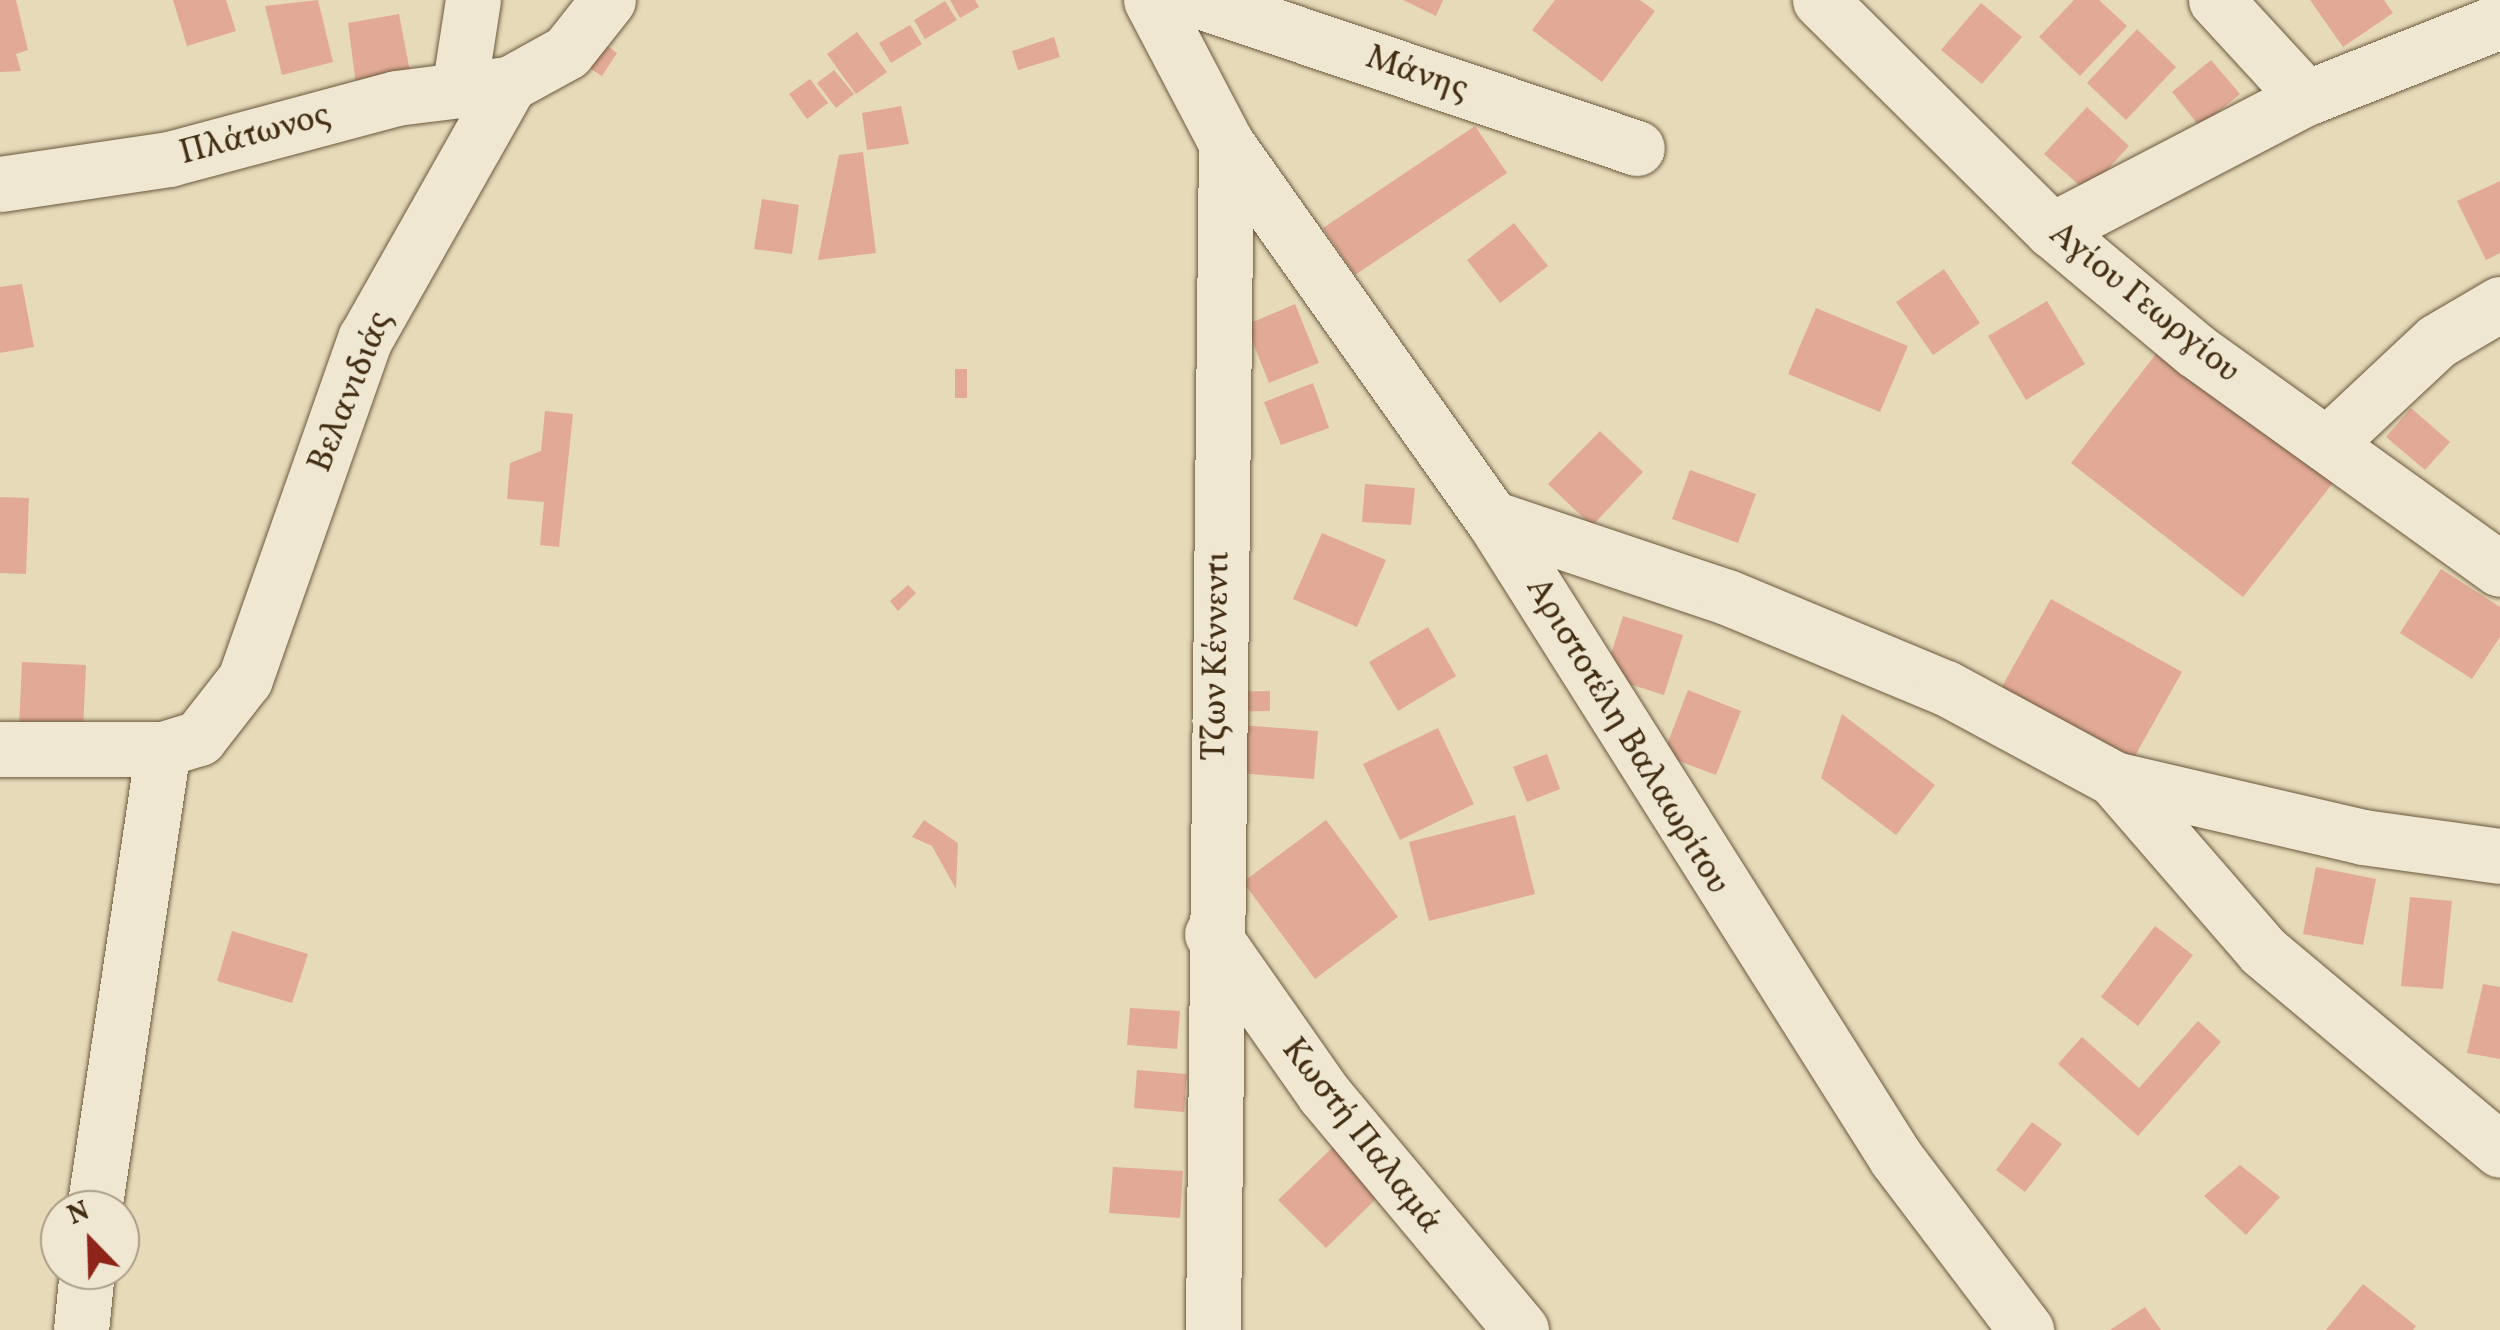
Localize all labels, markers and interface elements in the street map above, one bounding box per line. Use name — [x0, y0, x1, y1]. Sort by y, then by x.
street label: Μάνης — [1360, 37, 1474, 111]
street label: Πλάτωνος — [175, 95, 335, 175]
street label: Αγίου Γεωργίου — [2040, 213, 2248, 393]
street label: Βελανιδιάς — [300, 305, 402, 479]
street label: Τζων Κέννεντι — [1194, 550, 1240, 762]
street label: Αριστοτέλη Βαλαωρίτου — [1516, 570, 1738, 902]
street label: Κωστή Παλαμά — [1272, 1030, 1450, 1242]
north arrow — [40, 1190, 140, 1290]
text: N — [62, 1192, 96, 1236]

